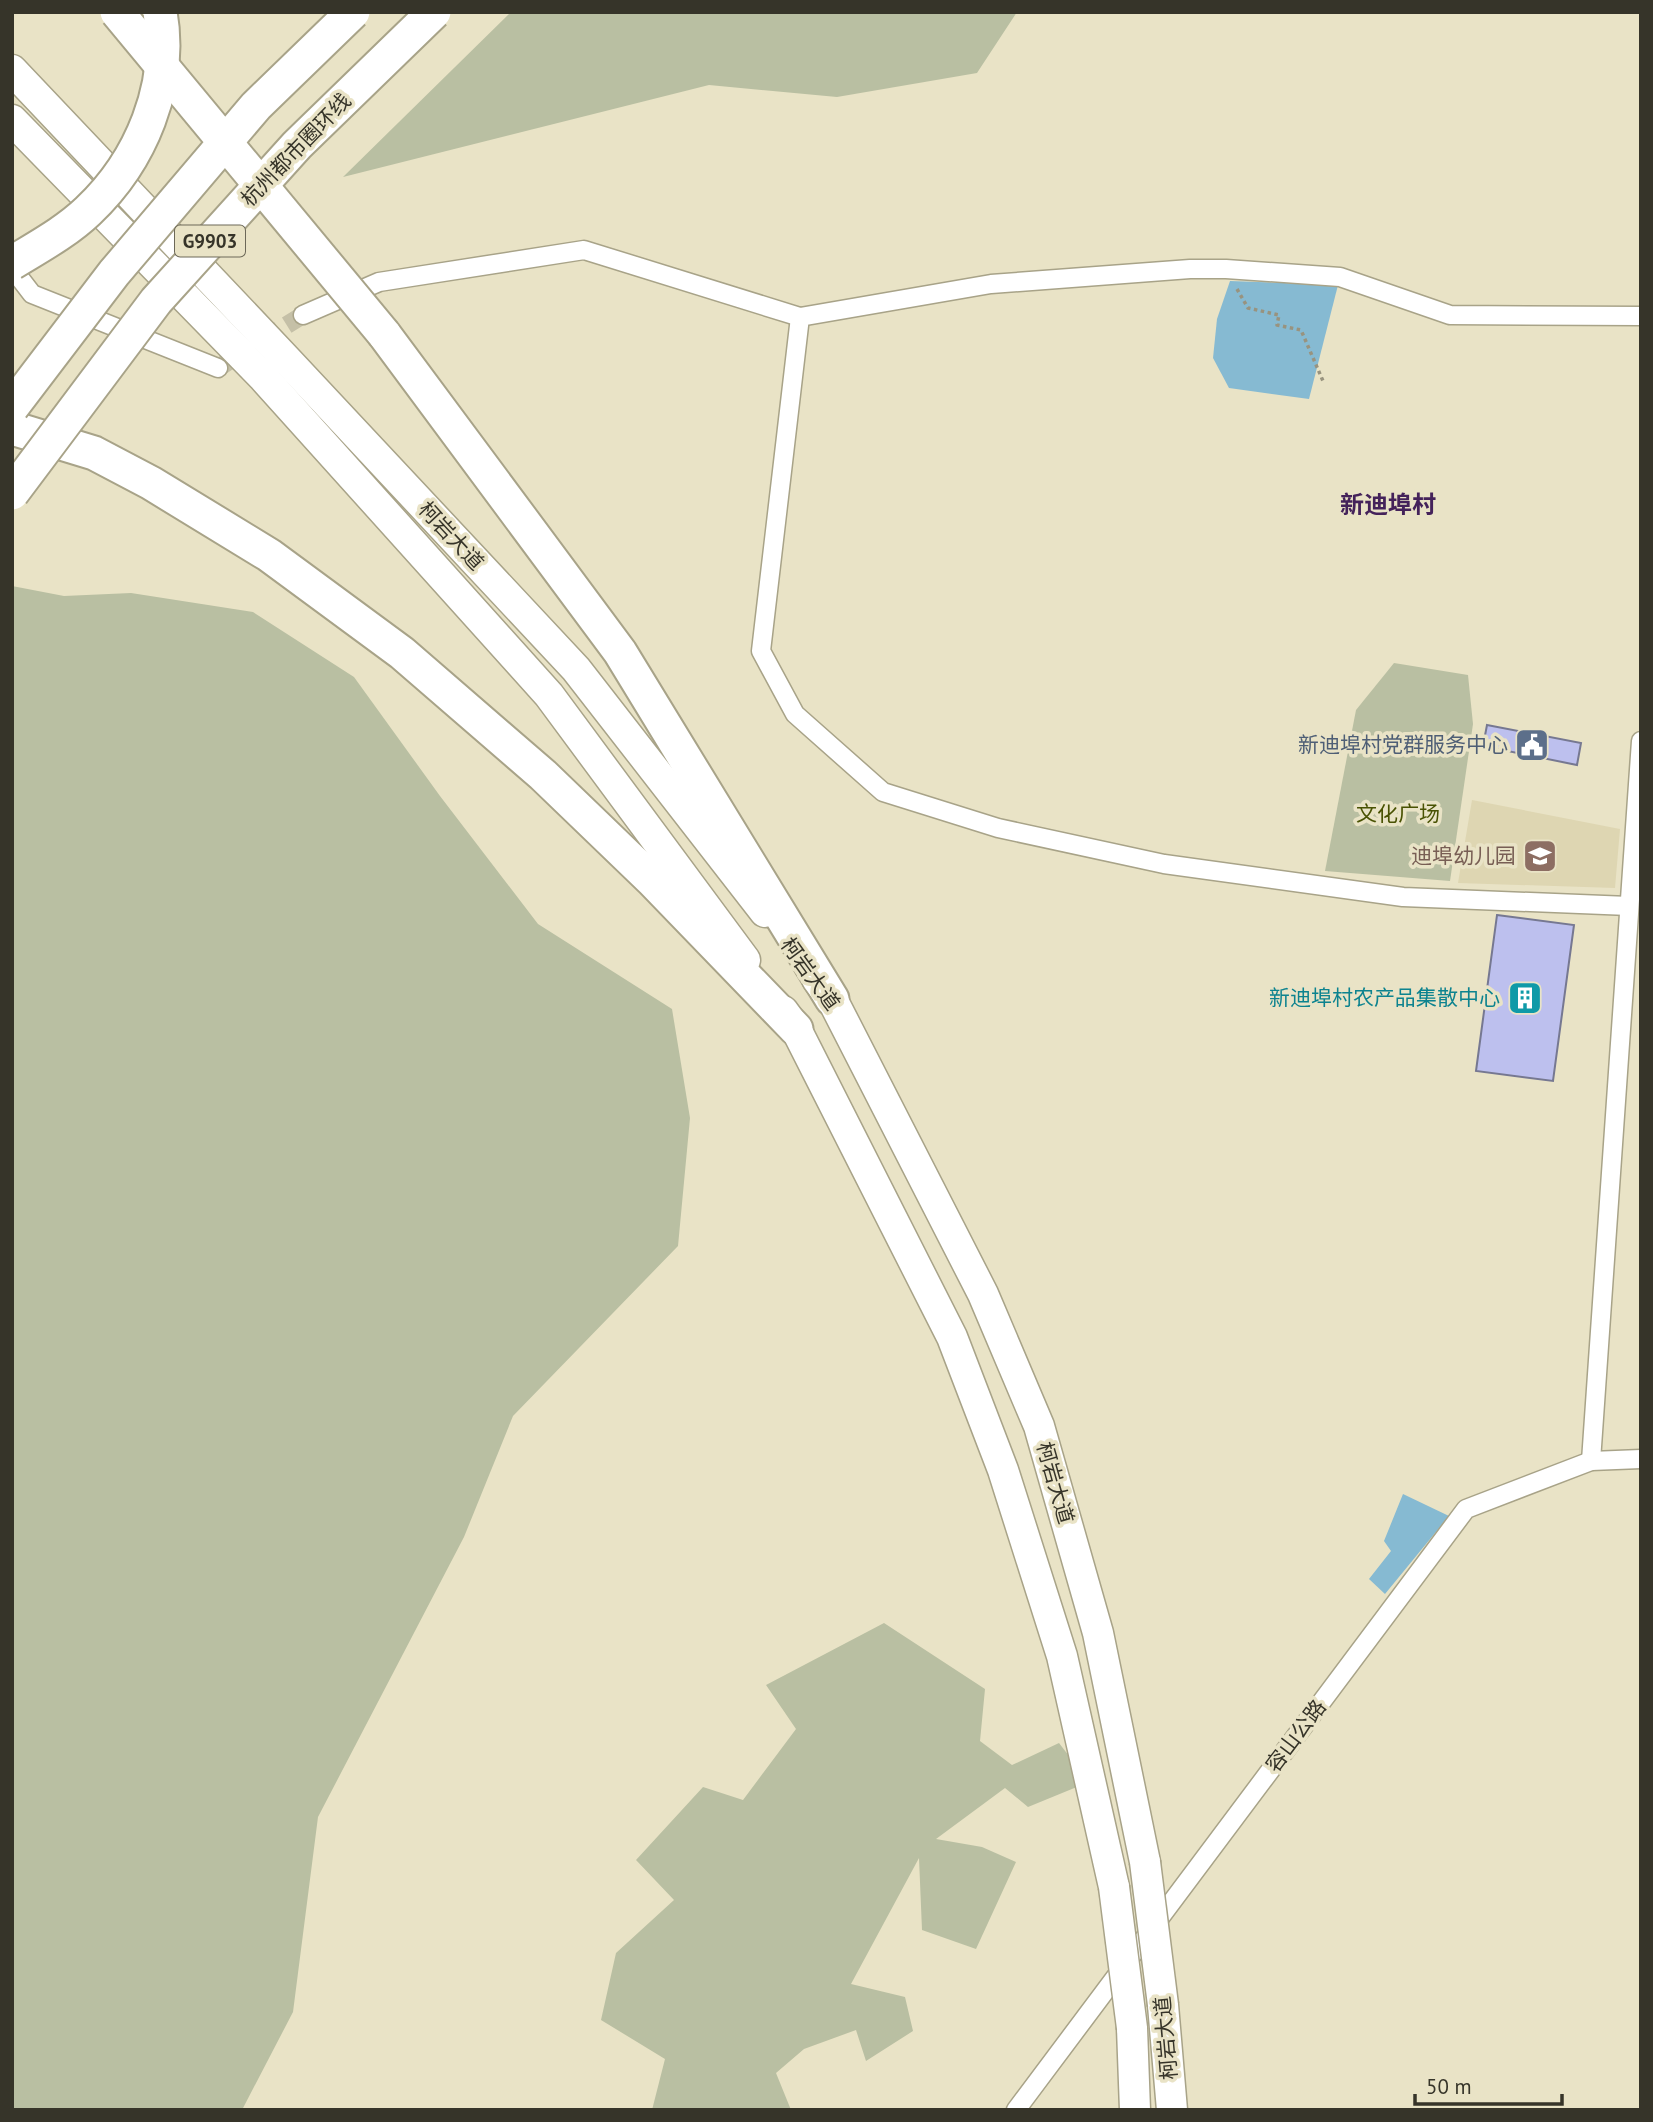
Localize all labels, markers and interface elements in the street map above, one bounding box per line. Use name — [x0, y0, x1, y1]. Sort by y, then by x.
street label: 杭州都市圈环线 — [235, 87, 356, 212]
road number: G9903 — [175, 226, 245, 256]
district label: 新迪埠村 — [1340, 489, 1436, 520]
street label: 柯岩大道 — [413, 496, 490, 576]
public building icon: 新迪埠村党群服务中心 — [1513, 726, 1551, 764]
place label: 新迪埠村党群服务中心 — [1298, 731, 1508, 758]
park label: 文化广场 — [1356, 800, 1440, 827]
school or university icon: 迪埠幼儿园 — [1521, 837, 1559, 875]
place label: 迪埠幼儿园 — [1411, 842, 1516, 869]
street label: 柯岩大道 — [775, 932, 846, 1016]
building icon: 新迪埠村农产品集散中心 — [1506, 979, 1544, 1017]
place label: 新迪埠村农产品集散中心 — [1269, 984, 1500, 1011]
street label: 柯岩大道 — [1031, 1439, 1080, 1527]
street label: 容山公路 — [1260, 1694, 1332, 1777]
street label: 柯岩大道 — [1148, 1995, 1183, 2081]
scale bar — [1415, 2062, 1562, 2106]
text: 50 m — [1426, 2073, 1472, 2100]

